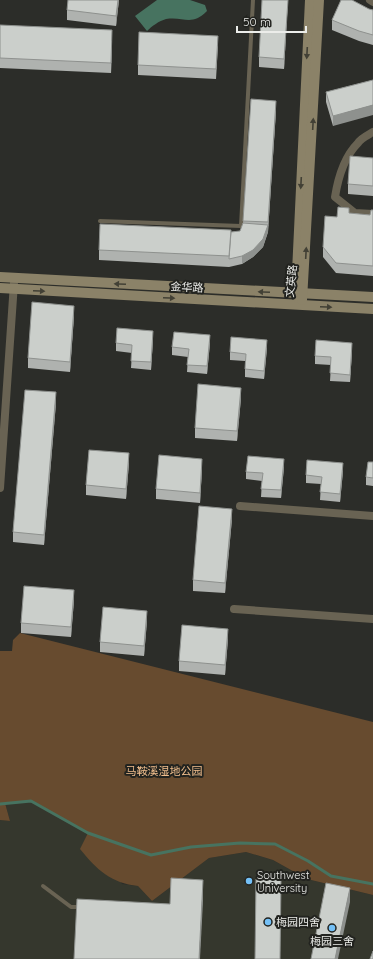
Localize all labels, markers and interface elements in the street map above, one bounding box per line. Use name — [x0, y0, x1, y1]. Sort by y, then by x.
scale bar — [237, 8, 306, 34]
text: 50 m — [243, 14, 271, 29]
one-way arrow — [304, 47, 311, 59]
one-way arrow — [309, 118, 316, 130]
one-way arrow — [298, 177, 304, 190]
one-way arrow — [302, 247, 309, 259]
street label: 文英路 — [282, 264, 300, 298]
street label: 金华路 — [170, 279, 204, 295]
one-way arrow — [114, 280, 126, 287]
one-way arrow — [33, 287, 45, 294]
one-way arrow — [258, 288, 270, 295]
one-way arrow — [163, 295, 175, 302]
one-way arrow — [320, 304, 333, 310]
park label: 马鞍溪湿地公园 — [126, 764, 203, 778]
place label: Southwest University — [257, 868, 310, 895]
marker: Southwest University — [244, 876, 254, 886]
place label: 梅园四舍 — [276, 915, 320, 929]
marker: 梅园四舍 — [263, 917, 273, 927]
marker: 梅园三舍 — [327, 923, 337, 933]
place label: 梅园三舍 — [310, 934, 354, 948]

